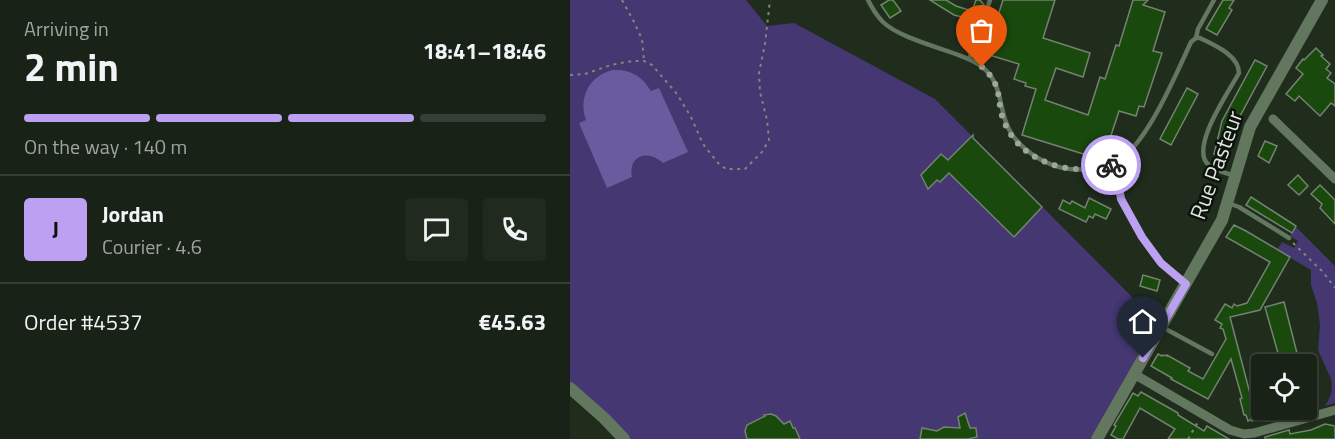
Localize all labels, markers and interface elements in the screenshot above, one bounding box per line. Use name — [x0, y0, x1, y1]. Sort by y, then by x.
pin — [956, 5, 1007, 67]
text: Arriving in — [24, 13, 109, 44]
icon: bag — [965, 14, 998, 47]
text: 18:41–18:46 — [423, 34, 546, 68]
text: 2 min — [24, 37, 119, 96]
street label: Rue Pasteur — [1181, 106, 1252, 224]
text: On the way · 140 m — [24, 131, 187, 162]
courier — [1081, 135, 1141, 195]
icon: bike — [1095, 149, 1128, 182]
text: Jordan — [102, 197, 164, 231]
button: chat — [405, 198, 468, 261]
button: phone — [483, 198, 546, 261]
text: J — [52, 212, 59, 246]
text: Courier · 4.6 — [102, 231, 202, 262]
pin — [1117, 296, 1168, 358]
text: Order #4537 — [24, 305, 143, 339]
text: €45.63 — [479, 305, 546, 339]
icon: home — [1126, 305, 1159, 338]
map controls — [1251, 354, 1317, 420]
button: locate — [1251, 354, 1317, 420]

